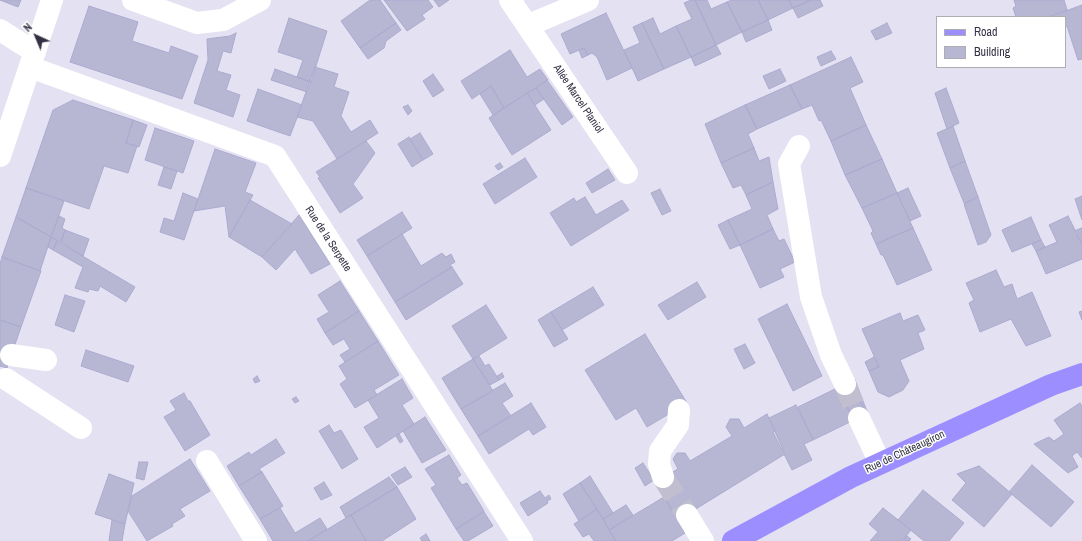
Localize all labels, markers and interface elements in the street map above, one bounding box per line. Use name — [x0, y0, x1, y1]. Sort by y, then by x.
north arrow — [16, 16, 56, 56]
legend — [936, 16, 1066, 68]
text: N — [20, 20, 35, 35]
text: Road — [974, 24, 998, 40]
text: Building — [974, 44, 1010, 60]
street label: Allée Marcel Planiol — [550, 62, 606, 136]
street label: Rue de la Serpette — [302, 204, 354, 274]
street label: Rue de Châteaugiron — [863, 428, 947, 476]

